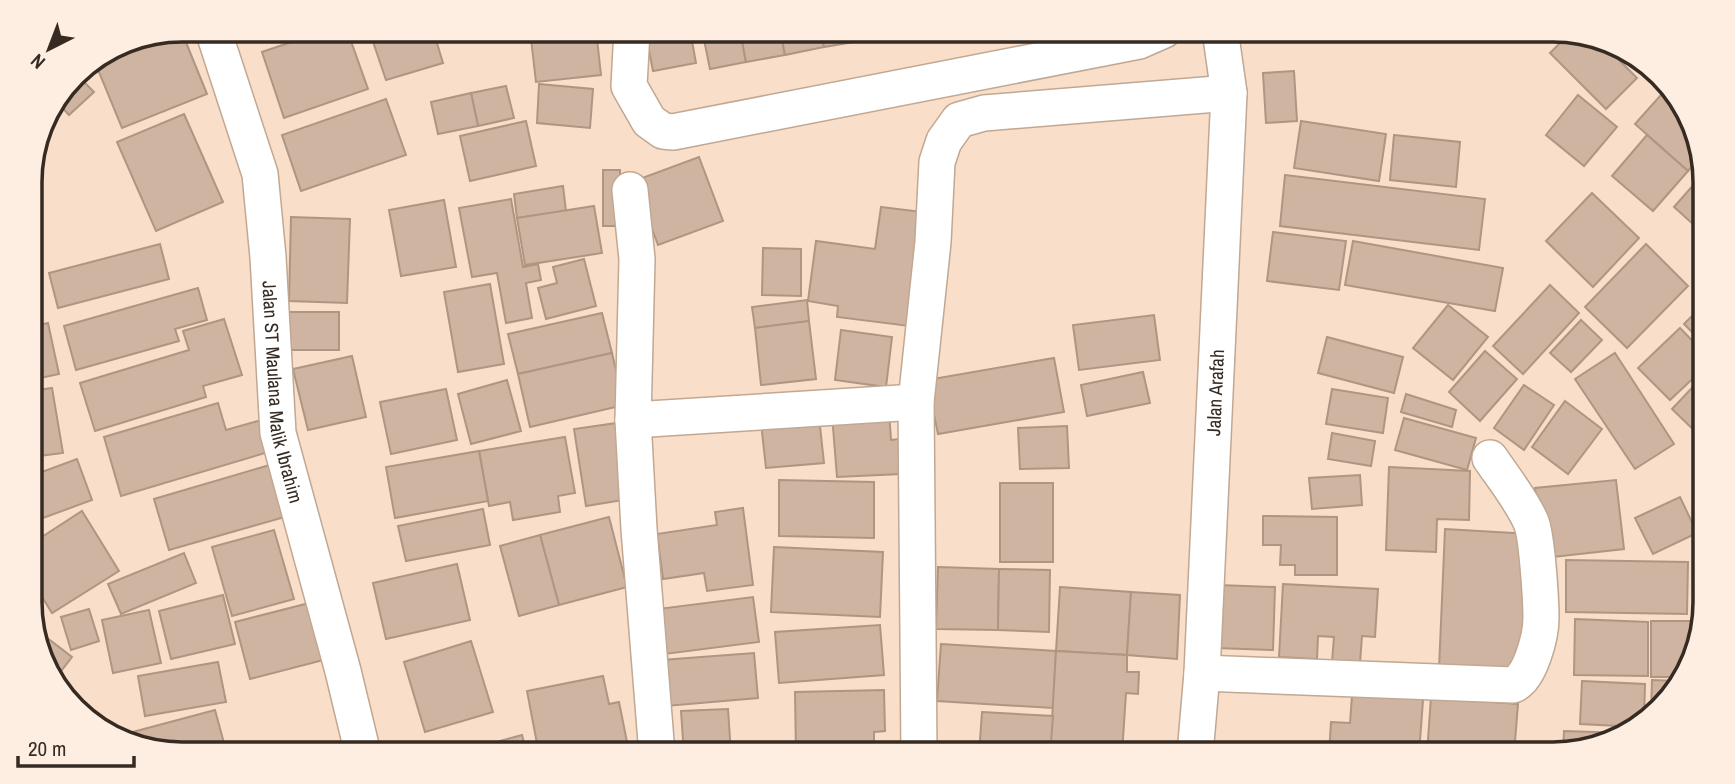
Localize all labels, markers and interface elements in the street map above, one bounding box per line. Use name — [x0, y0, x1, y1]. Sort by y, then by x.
north arrow — [14, 14, 84, 84]
text: N — [25, 48, 51, 75]
street label: Jalan ST Maulana Malik Ibrahim — [256, 280, 310, 506]
street label: Jalan Arafah — [1200, 349, 1230, 437]
scale bar — [18, 724, 133, 768]
text: 20 m — [28, 734, 66, 763]

